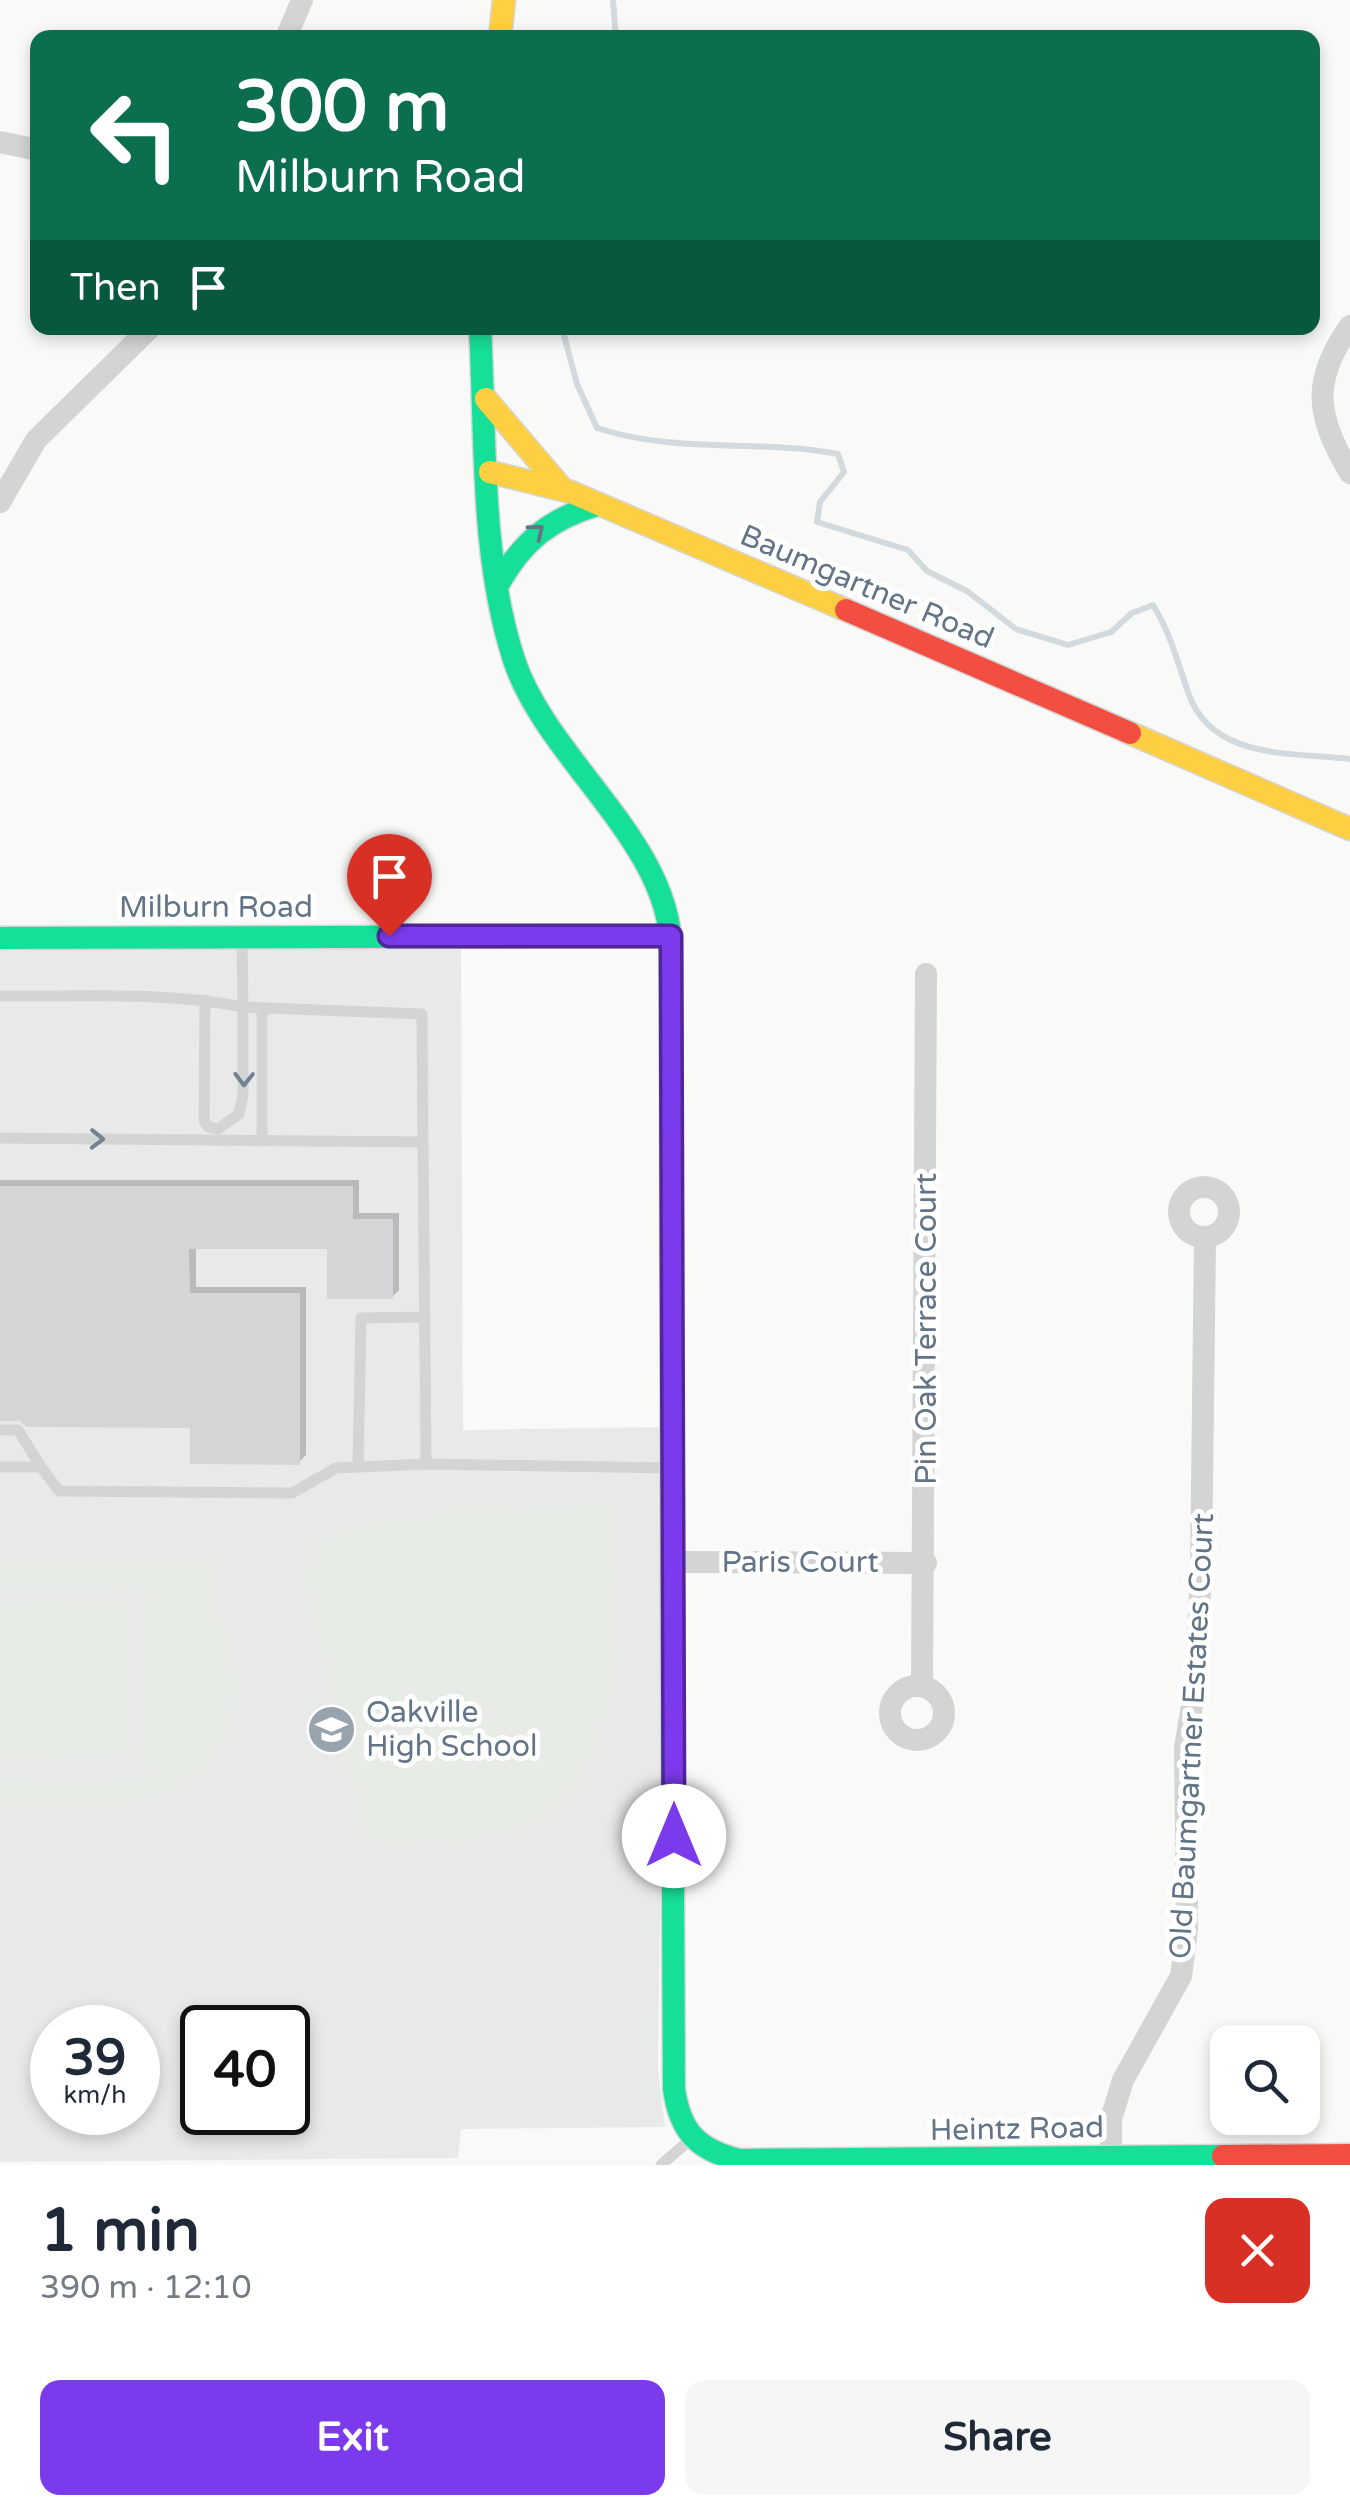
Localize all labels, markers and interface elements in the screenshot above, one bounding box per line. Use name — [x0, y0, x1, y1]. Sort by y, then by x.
text: 300 m — [235, 66, 449, 150]
icon: left — [70, 70, 200, 200]
text: Milburn Road — [235, 151, 526, 205]
icon: arrive — [181, 260, 236, 315]
text: Then — [70, 265, 161, 311]
street label: Baumgartner Road — [735, 517, 999, 657]
one-way arrow — [526, 525, 544, 543]
pin — [347, 834, 432, 937]
icon: arrive — [362, 849, 417, 904]
street label: Milburn Road — [119, 889, 313, 926]
one-way arrow — [233, 1072, 254, 1088]
one-way arrow — [90, 1129, 106, 1150]
street label: Pin Oak Terrace Court — [908, 1173, 945, 1485]
street label: Old Baumgartner Estates Court — [1162, 1512, 1222, 1960]
street label: Paris Court — [721, 1544, 879, 1581]
place label: Oakville High School — [366, 1694, 538, 1765]
school or university icon: Oakville High School — [305, 1703, 357, 1755]
position arrow — [622, 1784, 726, 1888]
speed limit sign: 40 — [180, 2005, 310, 2135]
map controls — [1210, 2025, 1320, 2135]
button: search — [1210, 2025, 1320, 2135]
text: 39 — [64, 2028, 126, 2088]
text: km/h — [64, 2080, 126, 2110]
street label: Heintz Road — [930, 2109, 1104, 2149]
text: 1 min — [40, 2195, 200, 2267]
button: close — [1205, 2198, 1310, 2303]
text: 390 m · 12:10 — [40, 2269, 252, 2307]
button: Exit — [40, 2380, 665, 2495]
button: Share — [685, 2380, 1310, 2495]

